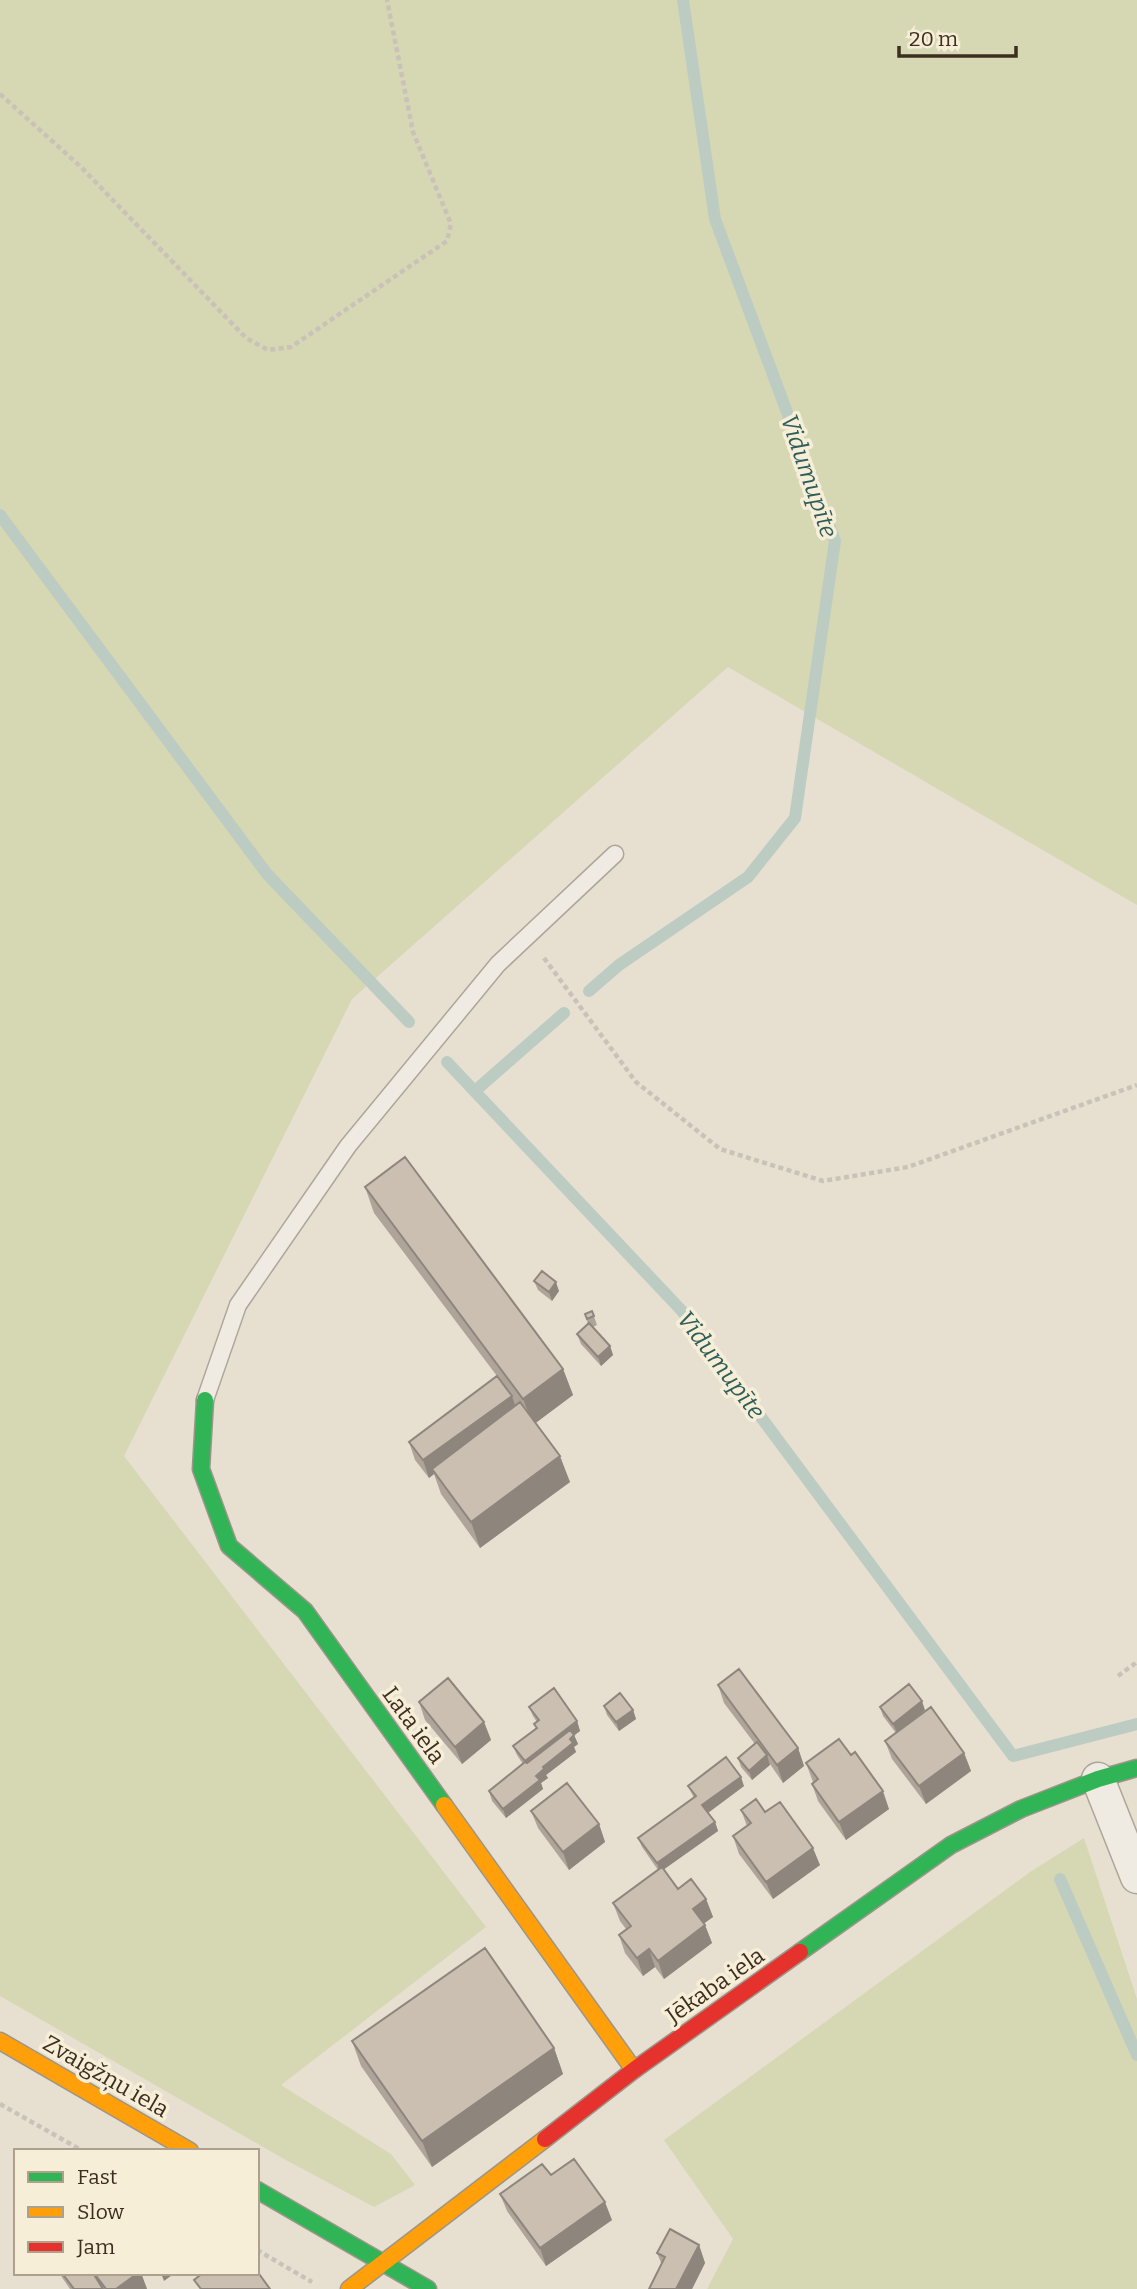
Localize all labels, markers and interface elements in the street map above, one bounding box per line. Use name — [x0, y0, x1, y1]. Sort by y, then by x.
scale bar — [899, 14, 1016, 58]
text: 20 m — [909, 26, 958, 52]
water label: Vidumupīte — [775, 411, 843, 541]
water label: Vidumupīte — [671, 1305, 771, 1425]
street label: Lata iela — [377, 1681, 452, 1769]
street label: Jēkaba iela — [660, 1941, 770, 2030]
street label: Zvaigžņu iela — [38, 2029, 174, 2124]
legend — [14, 2149, 259, 2275]
text: Fast — [77, 2164, 118, 2190]
text: Slow — [77, 2199, 124, 2225]
text: Jam — [76, 2234, 115, 2260]

